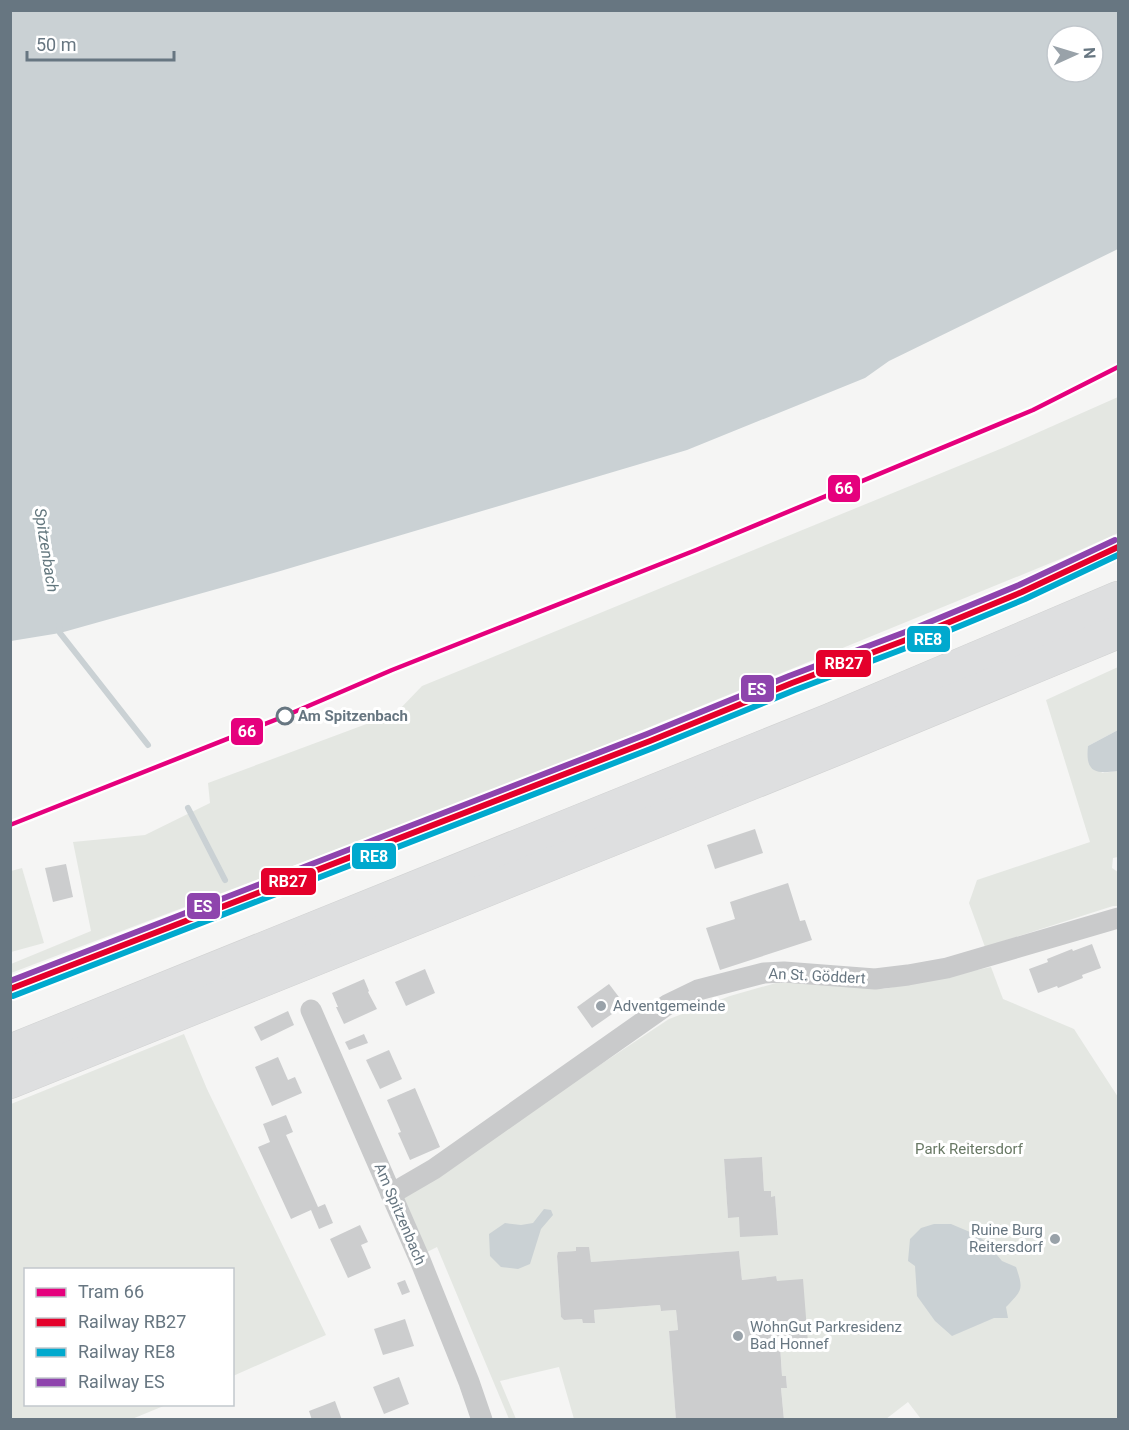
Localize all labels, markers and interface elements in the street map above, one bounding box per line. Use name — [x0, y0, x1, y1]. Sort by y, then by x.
scale bar — [27, 24, 174, 62]
north arrow — [1045, 24, 1105, 84]
text: 50 m — [36, 34, 76, 55]
text: N — [1080, 47, 1099, 59]
line badge: 66 — [827, 474, 861, 503]
text: 66 — [835, 479, 853, 498]
water label: Spitzenbach — [30, 507, 63, 594]
line badge: RE8 — [906, 625, 951, 653]
text: RE8 — [914, 630, 942, 649]
line badge: RB27 — [815, 649, 872, 678]
text: RB27 — [825, 654, 863, 673]
line badge: ES — [740, 674, 775, 703]
text: ES — [748, 680, 767, 699]
marker: Am Spitzenbach — [276, 707, 294, 725]
place label: Am Spitzenbach — [298, 707, 408, 725]
line badge: 66 — [230, 717, 264, 746]
text: 66 — [238, 722, 256, 741]
line badge: RE8 — [351, 842, 397, 870]
text: RE8 — [360, 847, 388, 866]
line badge: RB27 — [260, 867, 317, 896]
text: RB27 — [269, 872, 307, 891]
line badge: ES — [186, 892, 221, 920]
text: ES — [194, 897, 213, 916]
street label: An St. Göddert — [768, 964, 866, 988]
place label: Adventgemeinde — [613, 997, 725, 1015]
marker: Adventgemeinde — [594, 999, 608, 1013]
park label: Park Reitersdorf — [915, 1140, 1024, 1158]
street label: Am Spitzenbach — [370, 1160, 430, 1268]
place label: Ruine Burg Reitersdorf — [969, 1221, 1044, 1256]
marker: Ruine Burg Reitersdorf — [1048, 1232, 1062, 1246]
legend — [24, 1268, 234, 1406]
text: Tram 66 — [78, 1281, 144, 1302]
text: Railway RB27 — [78, 1311, 186, 1332]
place label: WohnGut Parkresidenz Bad Honnef — [750, 1318, 902, 1353]
marker: WohnGut Parkresidenz Bad Honnef — [731, 1329, 745, 1343]
text: Railway RE8 — [78, 1341, 175, 1362]
text: Railway ES — [78, 1371, 165, 1392]

